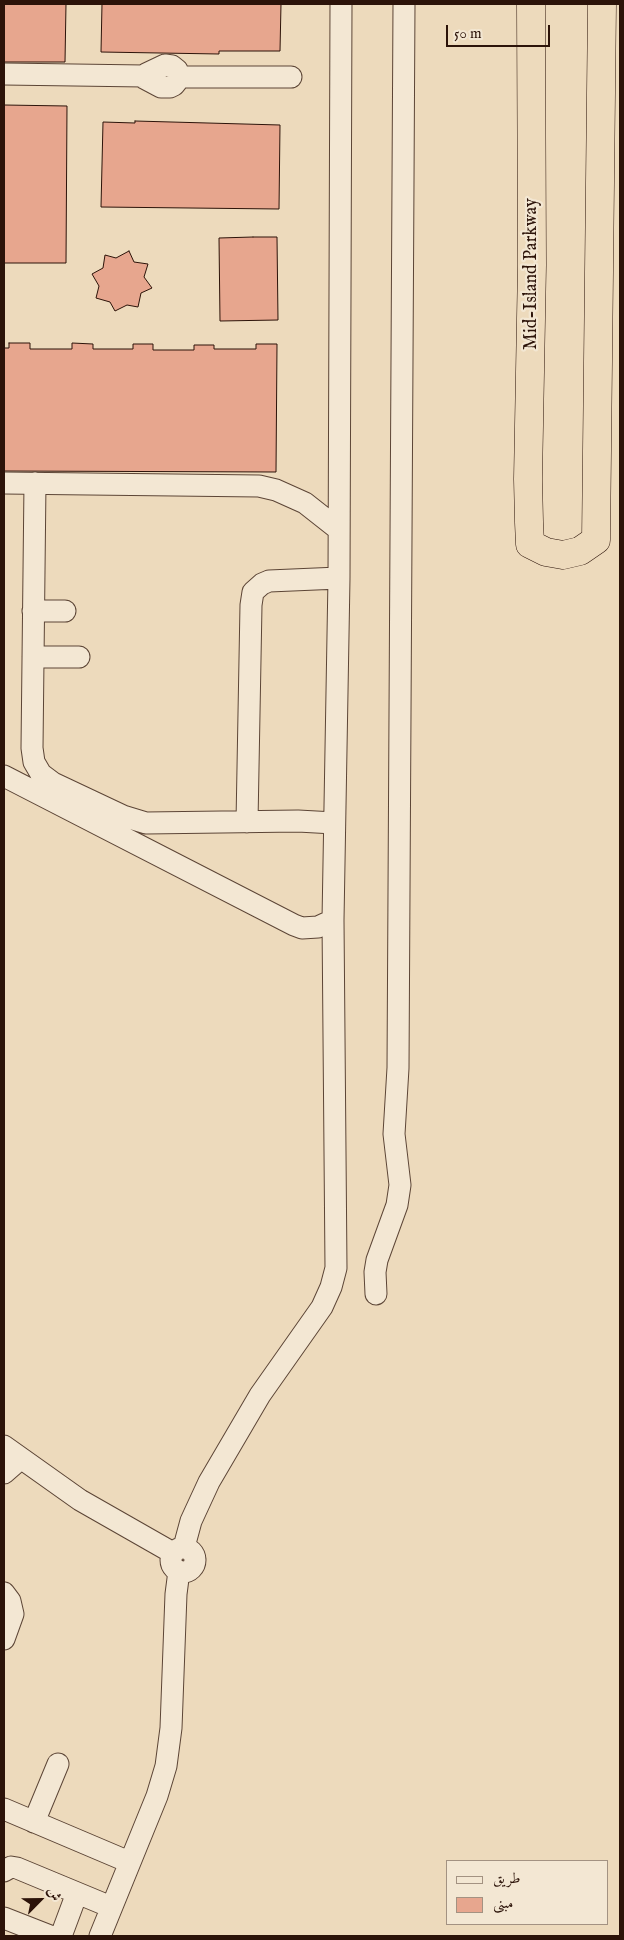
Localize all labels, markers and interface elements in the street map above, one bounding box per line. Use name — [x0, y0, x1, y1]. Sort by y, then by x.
scale bar — [449, 15, 553, 47]
text: 50 m — [454, 24, 482, 43]
street label: Mid-Island Parkway — [521, 198, 543, 350]
legend — [446, 1860, 609, 1925]
text: طريق — [493, 1869, 520, 1888]
north arrow — [15, 1875, 65, 1925]
text: ش — [43, 1884, 65, 1904]
text: مبنى — [493, 1894, 513, 1913]

